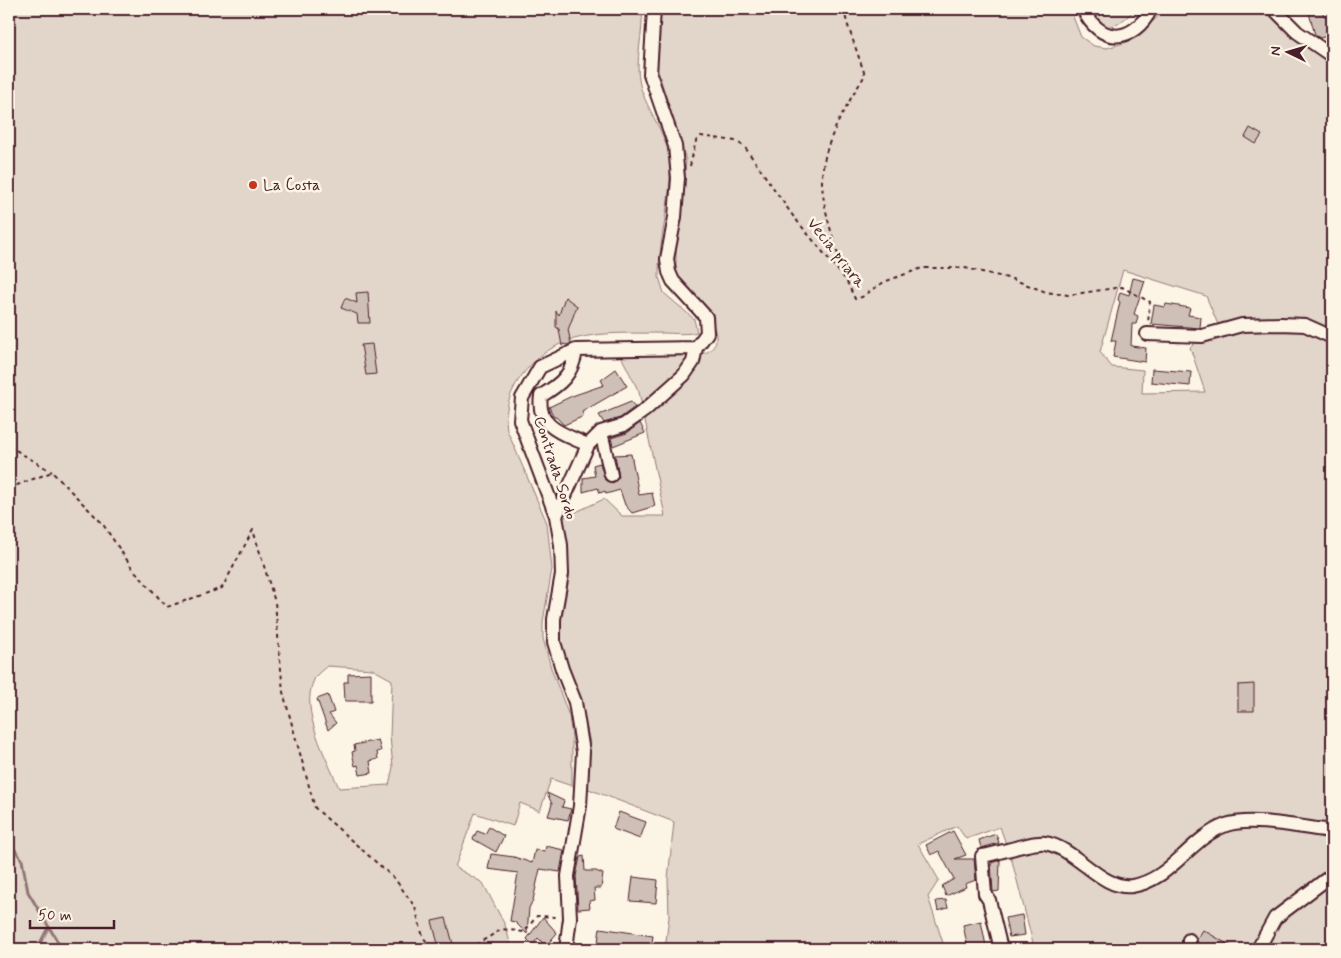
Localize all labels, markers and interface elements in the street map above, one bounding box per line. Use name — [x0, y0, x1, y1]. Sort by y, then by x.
north arrow — [1264, 28, 1314, 78]
text: N — [1267, 46, 1285, 56]
place label: La Costa — [263, 175, 320, 196]
marker: La Costa — [247, 179, 259, 191]
street label: Vecia priara — [802, 214, 870, 293]
street label: Contrada Sordo — [528, 414, 582, 522]
scale bar — [30, 898, 114, 930]
text: 50 m — [38, 906, 72, 926]

